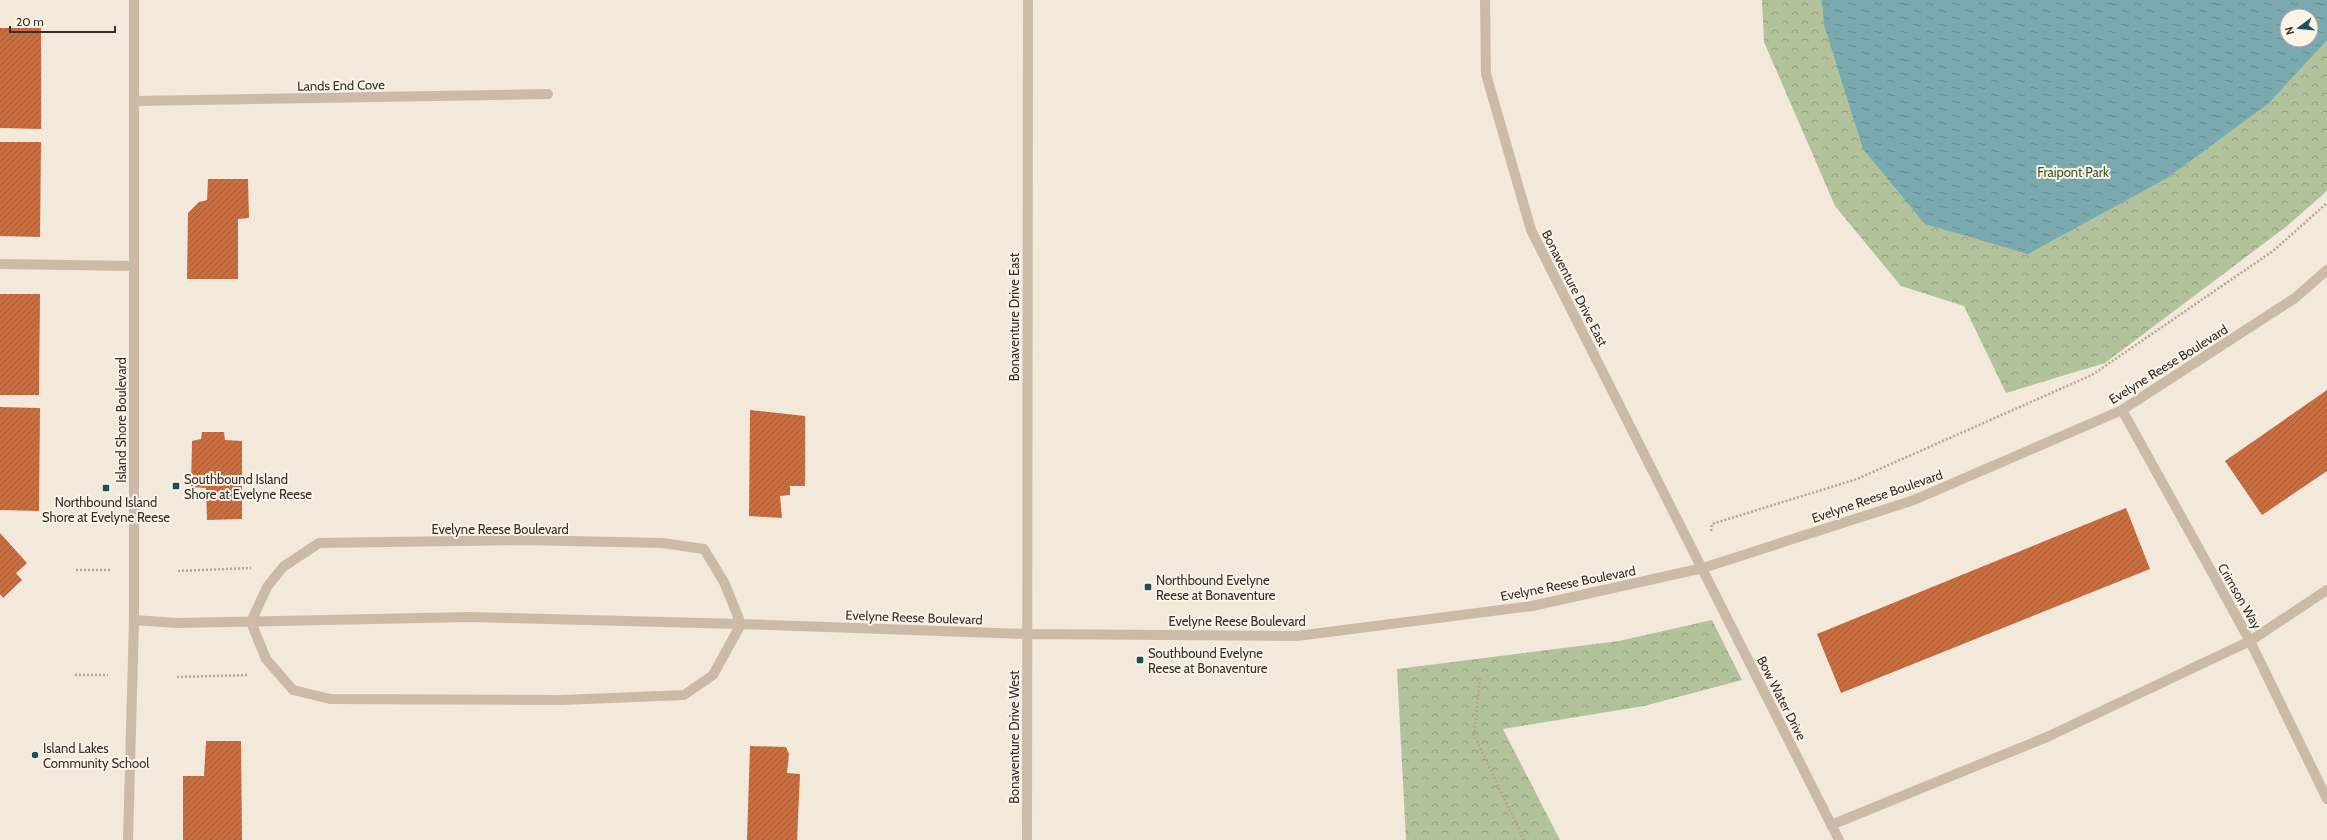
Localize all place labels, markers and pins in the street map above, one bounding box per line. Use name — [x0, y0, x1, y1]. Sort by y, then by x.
place label: Southbound Island Shore at Evelyne Reese — [184, 471, 312, 502]
marker: Southbound Island Shore at Evelyne Reese — [171, 481, 181, 491]
marker: Northbound Island Shore at Evelyne Reese — [101, 483, 111, 493]
place label: Northbound Island Shore at Evelyne Reese — [42, 494, 170, 525]
place label: Northbound Evelyne Reese at Bonaventure — [1156, 572, 1276, 603]
marker: Northbound Evelyne Reese at Bonaventure — [1143, 582, 1153, 592]
place label: Southbound Evelyne Reese at Bonaventure — [1148, 645, 1268, 676]
marker: Southbound Evelyne Reese at Bonaventure — [1135, 655, 1145, 665]
place label: Island Lakes Community School — [43, 740, 149, 771]
marker: Island Lakes Community School — [30, 750, 40, 760]

